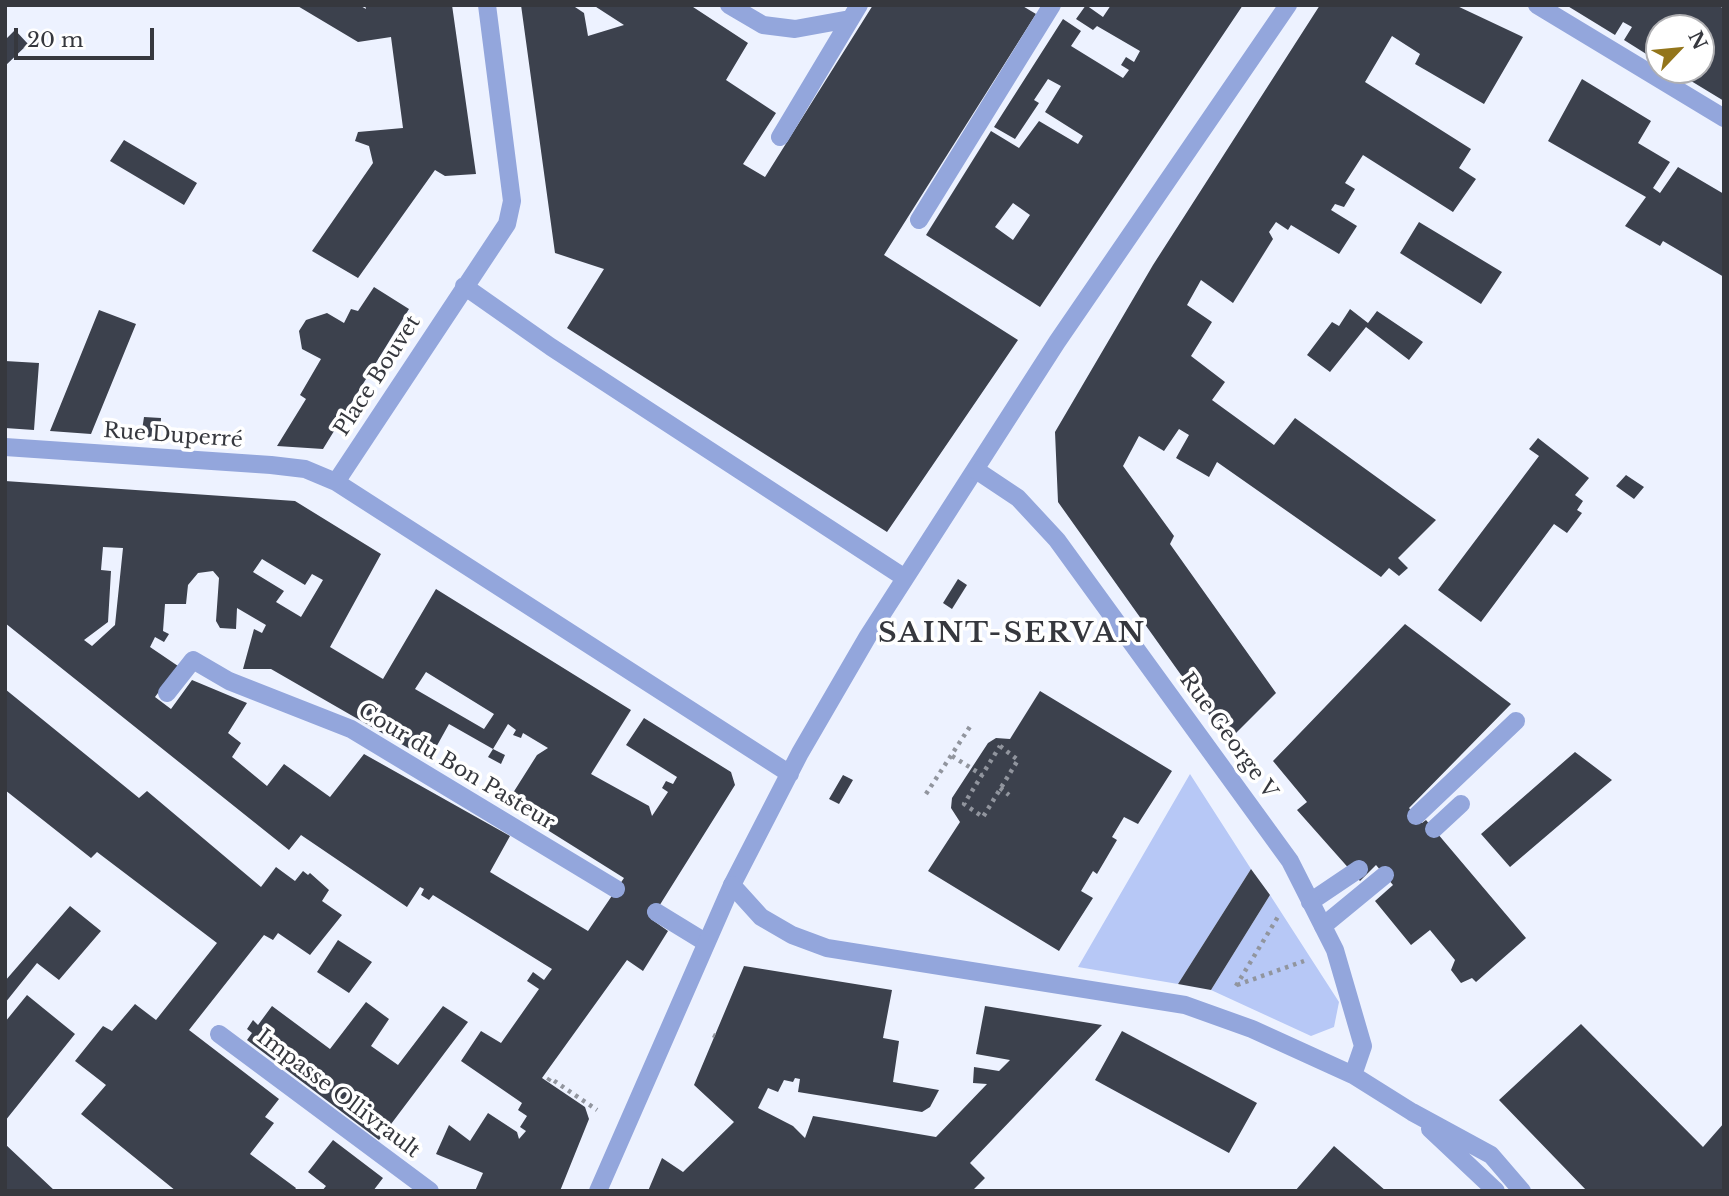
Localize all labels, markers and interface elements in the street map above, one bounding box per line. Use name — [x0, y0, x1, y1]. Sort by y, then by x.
scale bar — [18, 14, 158, 58]
north arrow — [1645, 14, 1715, 84]
text: 20 m — [27, 27, 84, 53]
text: N — [1683, 27, 1712, 54]
street label: Place Bouvet — [330, 311, 426, 441]
street label: Rue Duperré — [103, 419, 243, 453]
district label: SAINT-SERVAN — [880, 617, 1144, 651]
street label: Rue George V — [1174, 668, 1282, 804]
street label: Cour du Bon Pasteur — [353, 698, 559, 836]
street label: Impasse Ollivrault — [251, 1024, 425, 1164]

